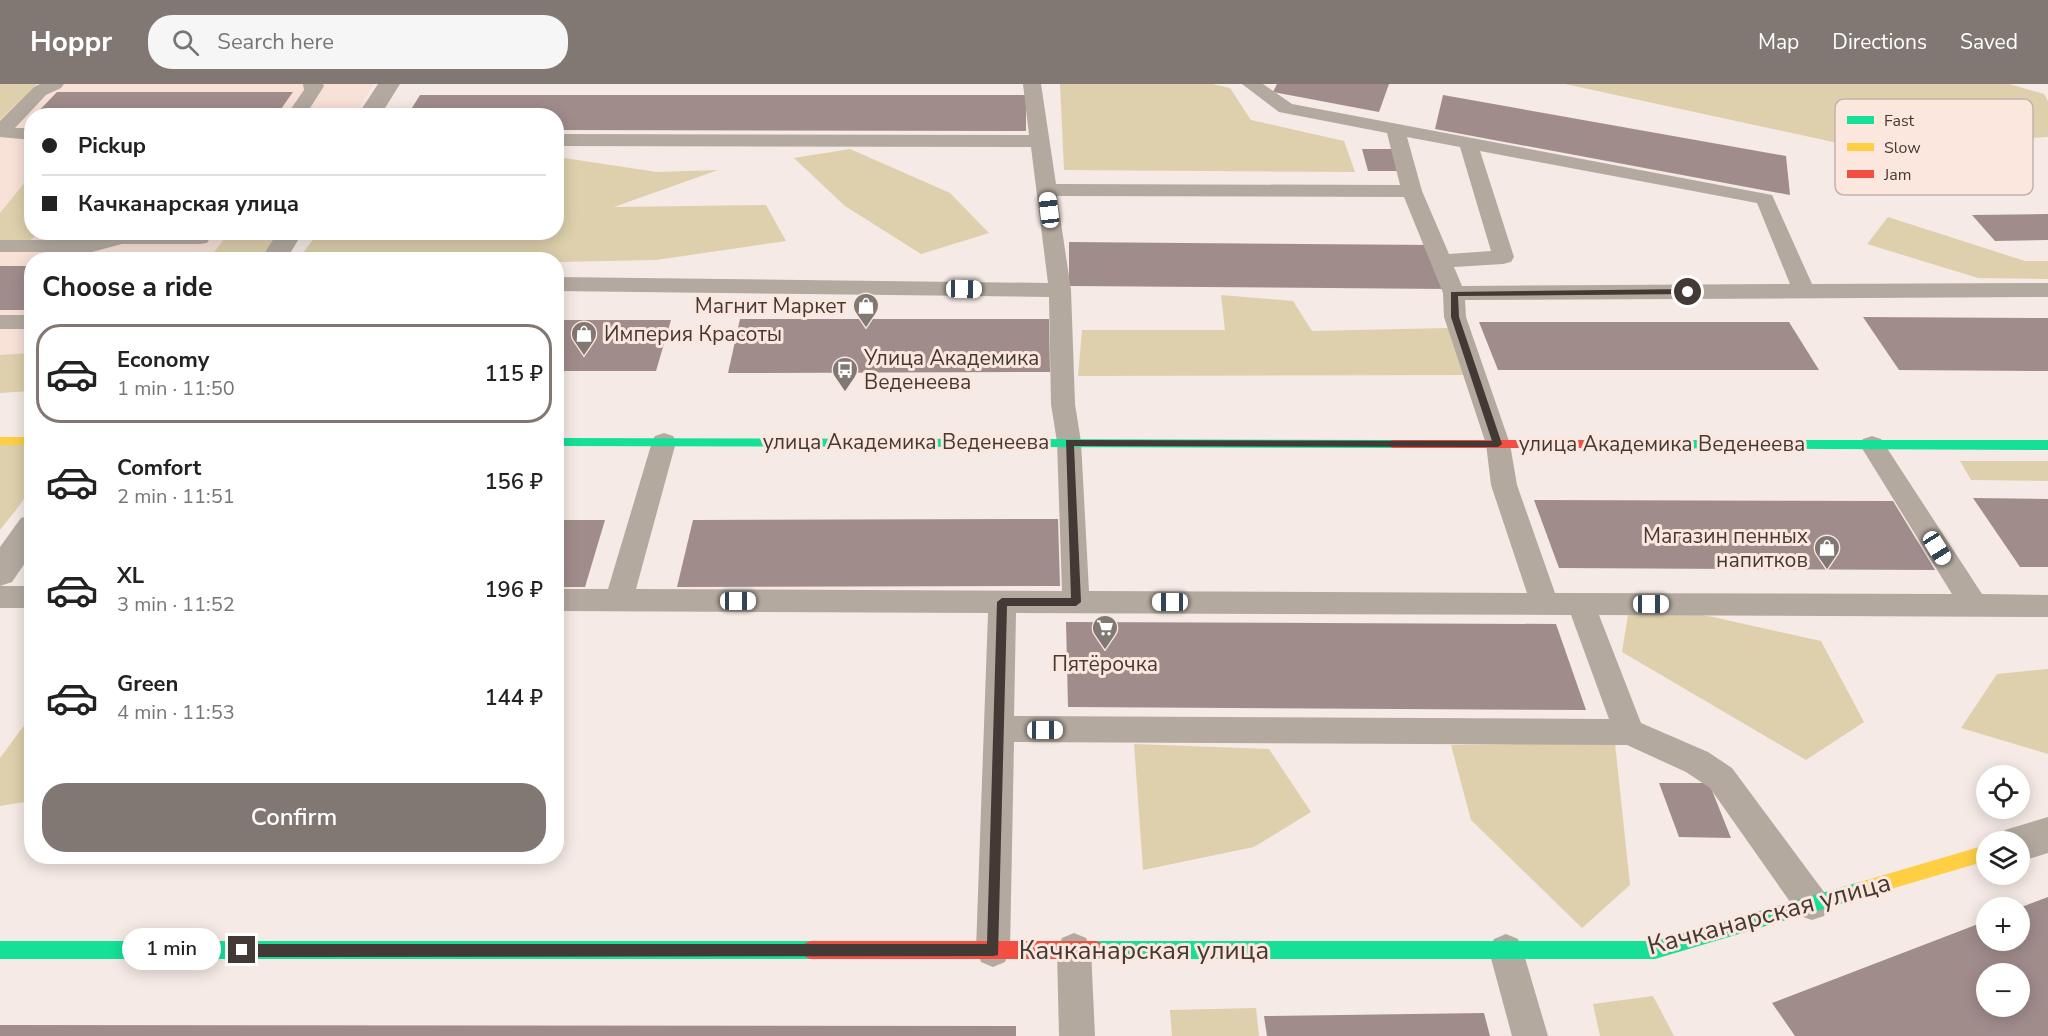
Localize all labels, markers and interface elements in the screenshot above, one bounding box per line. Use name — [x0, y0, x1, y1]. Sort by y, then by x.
search box — [148, 15, 568, 69]
text: Hoppr — [30, 23, 112, 61]
icon: search — [169, 26, 202, 59]
text: Search here — [217, 27, 334, 57]
text: Map — [1758, 28, 1799, 56]
text: Directions — [1832, 28, 1927, 56]
text: Saved — [1960, 28, 2018, 56]
legend — [1835, 99, 2033, 195]
text: Fast — [1884, 110, 1915, 132]
text: Pickup — [78, 131, 146, 161]
text: Slow — [1884, 137, 1921, 159]
text: Jam — [1883, 164, 1911, 186]
text: Качканарская улица — [78, 189, 299, 219]
car — [1038, 191, 1060, 229]
text: Choose a ride — [42, 269, 213, 306]
route start — [1674, 278, 1701, 305]
car — [946, 280, 982, 298]
shop icon: Магнит Маркет — [851, 291, 881, 329]
place label: Магнит Маркет — [695, 292, 847, 320]
shop icon: Империя Красоты — [569, 319, 599, 357]
place label: Империя Красоты — [604, 320, 782, 348]
place label: Улица Академика Веденеева — [863, 344, 1039, 396]
text: Economy — [117, 345, 209, 375]
icon: car — [45, 347, 99, 401]
bus stop icon: Улица Академика Веденеева — [830, 355, 860, 393]
text: 115 ₽ — [484, 359, 543, 389]
text: 1 min · 11:50 — [117, 375, 235, 402]
street label: улица Академика Веденеева — [763, 428, 1049, 456]
street label: улица Академика Веденеева — [1519, 430, 1805, 458]
text: Comfort — [117, 453, 201, 483]
icon: car — [45, 455, 99, 509]
text: 156 ₽ — [484, 467, 543, 497]
text: 2 min · 11:51 — [117, 483, 235, 510]
place label: Магазин пенных напитков — [1643, 522, 1808, 574]
car — [1920, 528, 1954, 568]
shop icon: Магазин пенных напитков — [1812, 533, 1842, 571]
text: XL — [117, 561, 144, 591]
icon: car — [45, 563, 99, 617]
text: 196 ₽ — [484, 575, 543, 605]
text: 3 min · 11:52 — [117, 591, 235, 618]
car — [720, 592, 756, 610]
car — [1152, 593, 1188, 611]
car — [1633, 595, 1669, 613]
supermarket icon: Пятёрочка — [1090, 613, 1120, 651]
place label: Пятёрочка — [1052, 650, 1158, 678]
text: Green — [117, 669, 178, 699]
icon: car — [45, 671, 99, 725]
text: 144 ₽ — [484, 683, 543, 713]
text: 4 min · 11:53 — [117, 699, 235, 726]
car — [1027, 721, 1063, 739]
map controls — [1976, 765, 2030, 1017]
button: locate — [1976, 765, 2030, 819]
button: Confirm — [42, 783, 546, 852]
button: layers — [1976, 831, 2030, 885]
street label: Качканарская улица — [1643, 865, 1895, 963]
button: + — [1976, 897, 2030, 951]
callout: 1 min — [122, 929, 221, 971]
street label: Качканарская улица — [1019, 933, 1269, 968]
text: 1 min — [146, 935, 197, 962]
route end — [228, 936, 255, 963]
button: − — [1976, 963, 2030, 1017]

